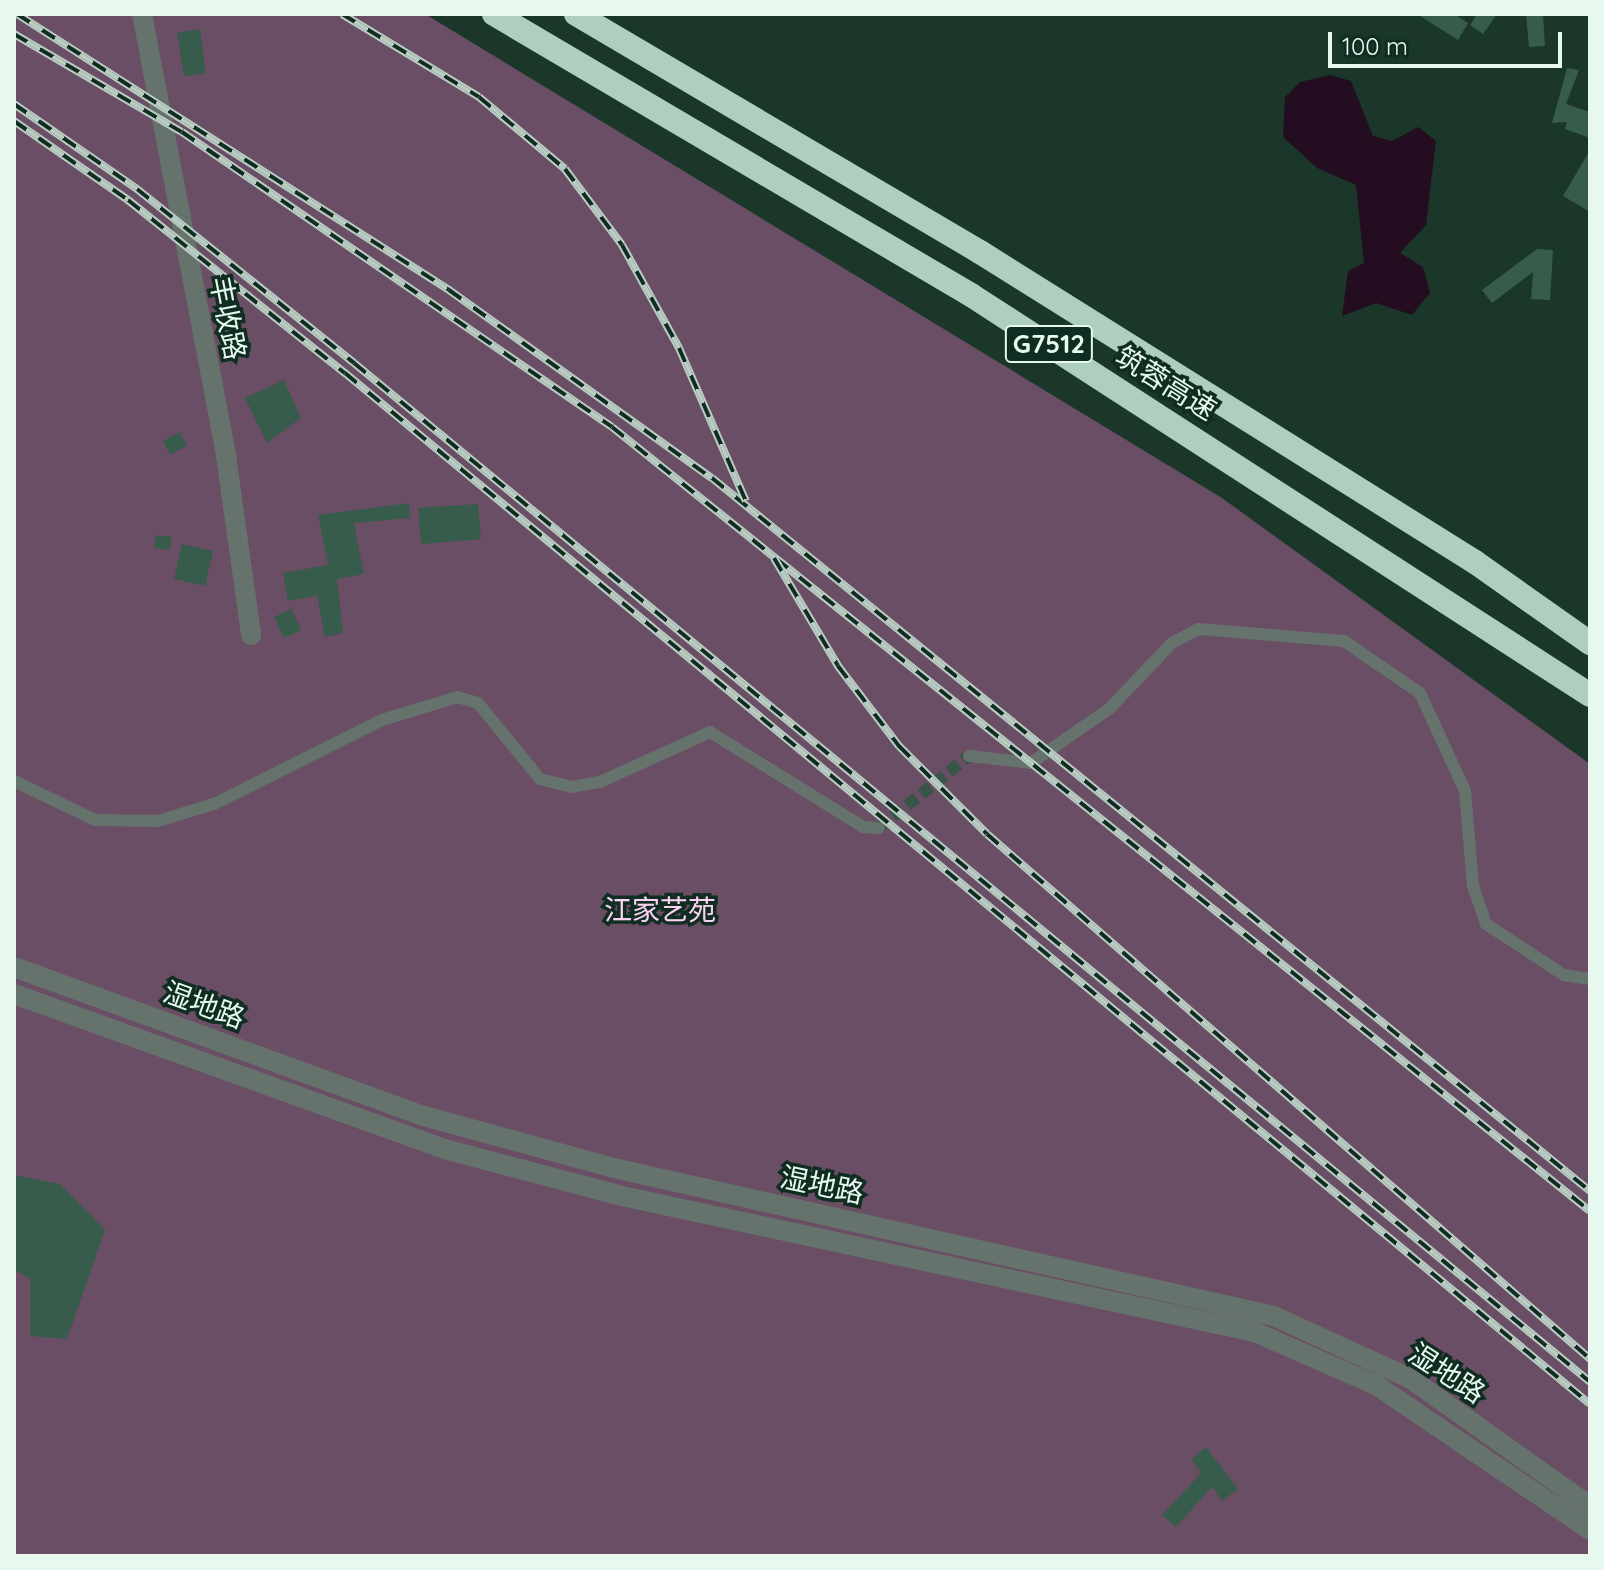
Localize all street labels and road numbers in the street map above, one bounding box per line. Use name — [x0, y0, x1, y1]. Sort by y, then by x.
street label: 丰收路 — [203, 274, 253, 362]
road number: G7512 — [1003, 322, 1095, 366]
street label: 筑蓉高速 — [1110, 339, 1222, 427]
street label: 湿地路 — [159, 975, 249, 1035]
street label: 湿地路 — [777, 1160, 867, 1210]
street label: 湿地路 — [1403, 1336, 1491, 1410]

